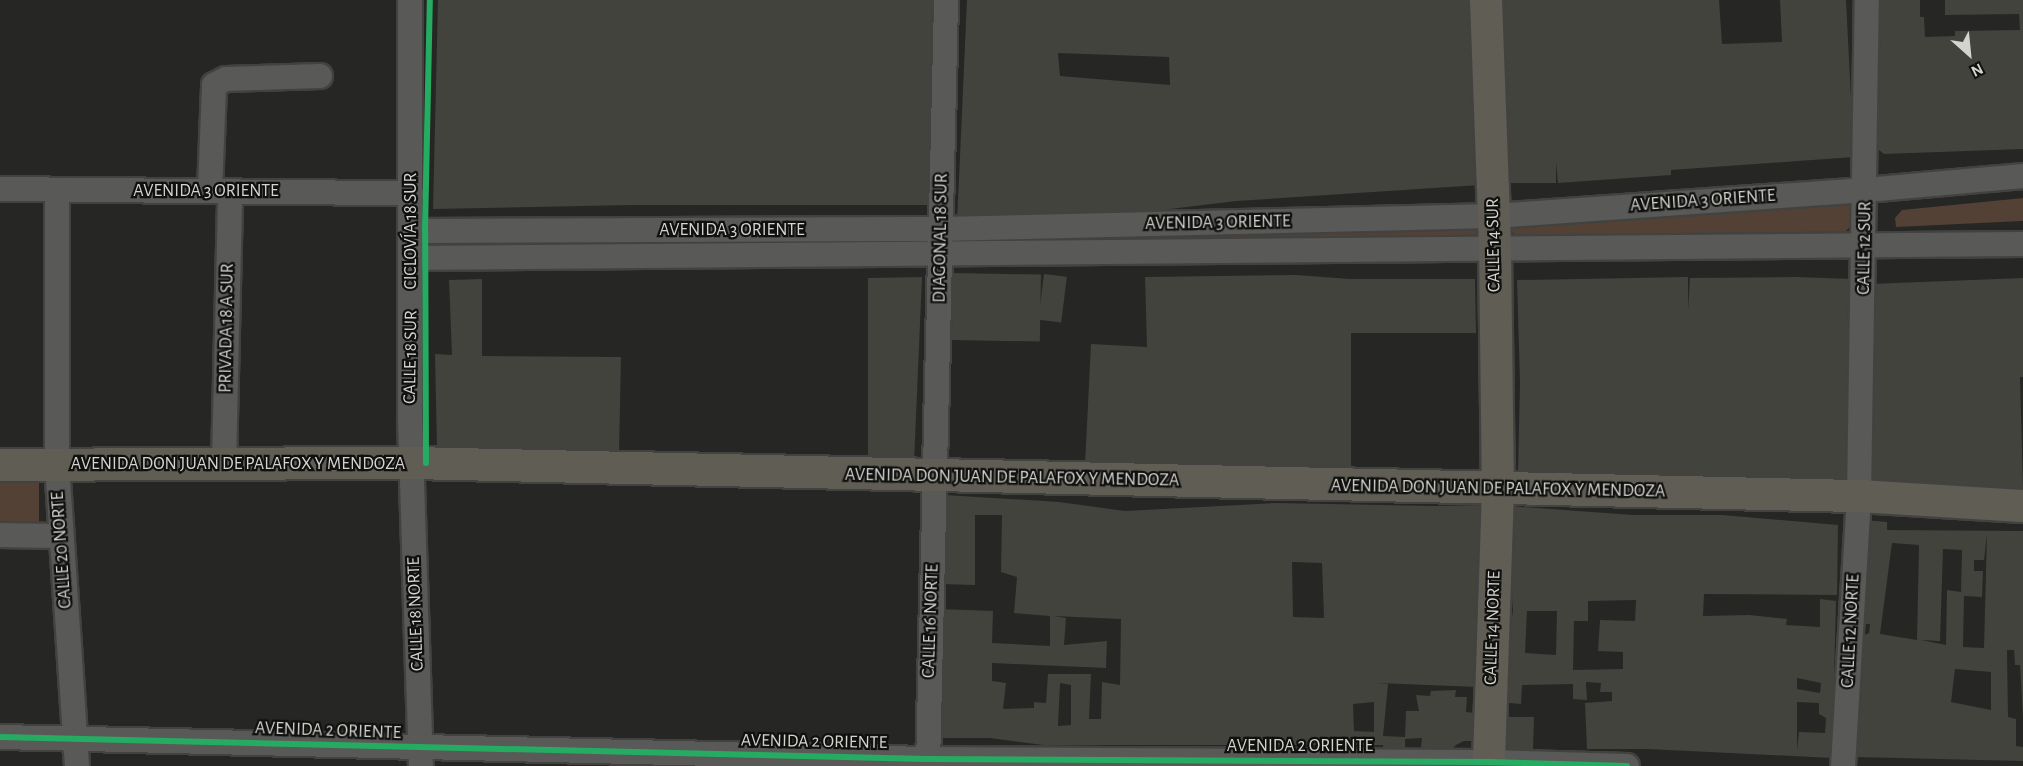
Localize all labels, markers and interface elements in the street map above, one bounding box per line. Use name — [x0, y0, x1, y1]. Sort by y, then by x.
north arrow — [1939, 24, 1999, 84]
text: N — [1969, 60, 1986, 80]
street label: CICLOVÍA 18 SUR — [400, 172, 422, 290]
street label: DIAGONAL 18 SUR — [929, 173, 953, 303]
street label: AVENIDA 3 ORIENTE — [133, 180, 279, 202]
street label: AVENIDA 3 ORIENTE — [1630, 185, 1776, 217]
street label: CALLE 14 SUR — [1482, 198, 1506, 292]
street label: CALLE 12 SUR — [1853, 201, 1877, 295]
street label: AVENIDA 3 ORIENTE — [1145, 211, 1291, 235]
street label: AVENIDA 3 ORIENTE — [659, 219, 805, 241]
street label: PRIVADA 18 A SUR — [215, 263, 239, 393]
street label: CALLE 18 SUR — [399, 310, 423, 404]
street label: AVENIDA DON JUAN DE PALAFOX Y MENDOZA — [71, 453, 405, 475]
street label: AVENIDA DON JUAN DE PALAFOX Y MENDOZA — [845, 464, 1179, 492]
street label: AVENIDA DON JUAN DE PALAFOX Y MENDOZA — [1331, 475, 1665, 503]
street label: CALLE 20 NORTE — [47, 491, 77, 609]
street label: CALLE 18 NORTE — [403, 556, 429, 672]
street label: CALLE 16 NORTE — [918, 564, 944, 678]
street label: CALLE 14 NORTE — [1480, 570, 1506, 686]
street label: CALLE 12 NORTE — [1837, 574, 1865, 688]
street label: AVENIDA 2 ORIENTE — [255, 718, 401, 744]
street label: AVENIDA 2 ORIENTE — [741, 730, 887, 754]
street label: AVENIDA 2 ORIENTE — [1227, 735, 1373, 757]

